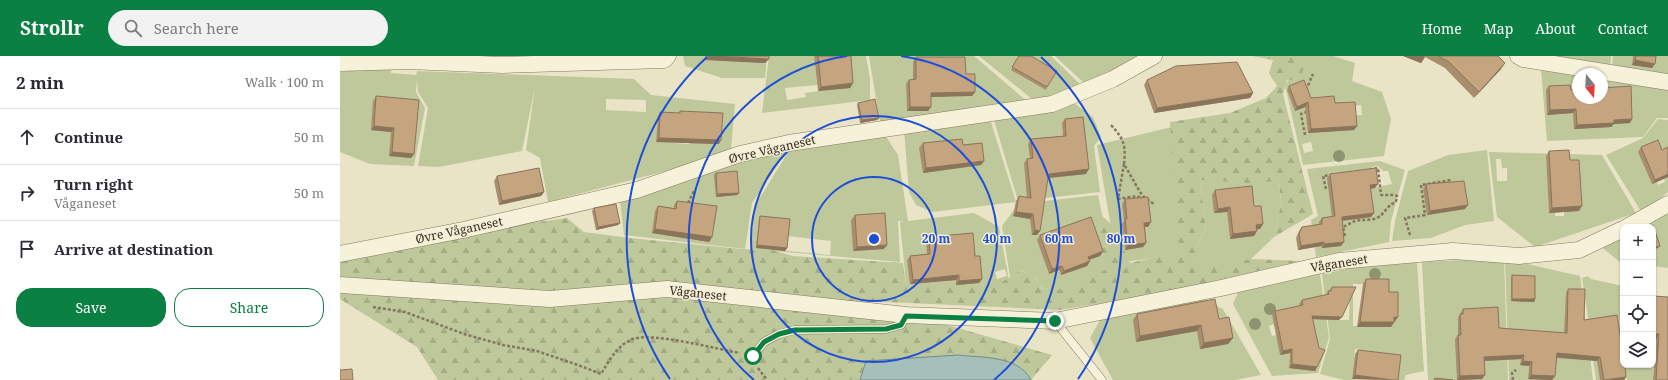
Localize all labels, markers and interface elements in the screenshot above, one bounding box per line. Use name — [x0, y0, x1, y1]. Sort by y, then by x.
search box — [108, 10, 388, 46]
text: Strollr — [20, 15, 84, 41]
icon: search — [122, 17, 144, 39]
text: Search here — [154, 18, 239, 38]
text: Home — [1422, 19, 1462, 38]
text: Map — [1484, 19, 1513, 38]
text: About — [1535, 19, 1576, 38]
text: Contact — [1598, 19, 1648, 38]
north arrow — [1572, 68, 1608, 104]
text: 2 min — [16, 71, 64, 94]
text: Walk · 100 m — [245, 73, 324, 91]
icon: ahead — [16, 126, 38, 148]
text: Continue — [54, 127, 123, 147]
text: 50 m — [294, 128, 324, 146]
street label: Øvre Våganeset — [727, 131, 817, 167]
text: Turn right — [54, 174, 133, 194]
icon: right — [16, 182, 38, 204]
text: 50 m — [294, 184, 324, 202]
text: Våganeset — [54, 194, 116, 212]
street label: Øvre Våganeset — [414, 212, 504, 248]
map controls — [1620, 224, 1656, 368]
button: + — [1620, 224, 1656, 260]
text: 20 m — [922, 230, 950, 247]
text: 40 m — [983, 230, 1011, 247]
text: 60 m — [1045, 230, 1073, 247]
text: 80 m — [1107, 230, 1135, 247]
centre of rings — [867, 232, 881, 246]
icon: arrive — [16, 238, 38, 260]
text: Arrive at destination — [54, 239, 213, 259]
street label: Våganeset — [1309, 250, 1369, 276]
button: − — [1620, 260, 1656, 296]
street label: Våganeset — [668, 282, 728, 304]
button: Save — [16, 288, 166, 327]
button: Share — [174, 288, 324, 327]
button: locate — [1620, 296, 1656, 332]
route end — [1046, 312, 1064, 330]
button: layers — [1620, 332, 1656, 368]
route start — [744, 347, 762, 365]

